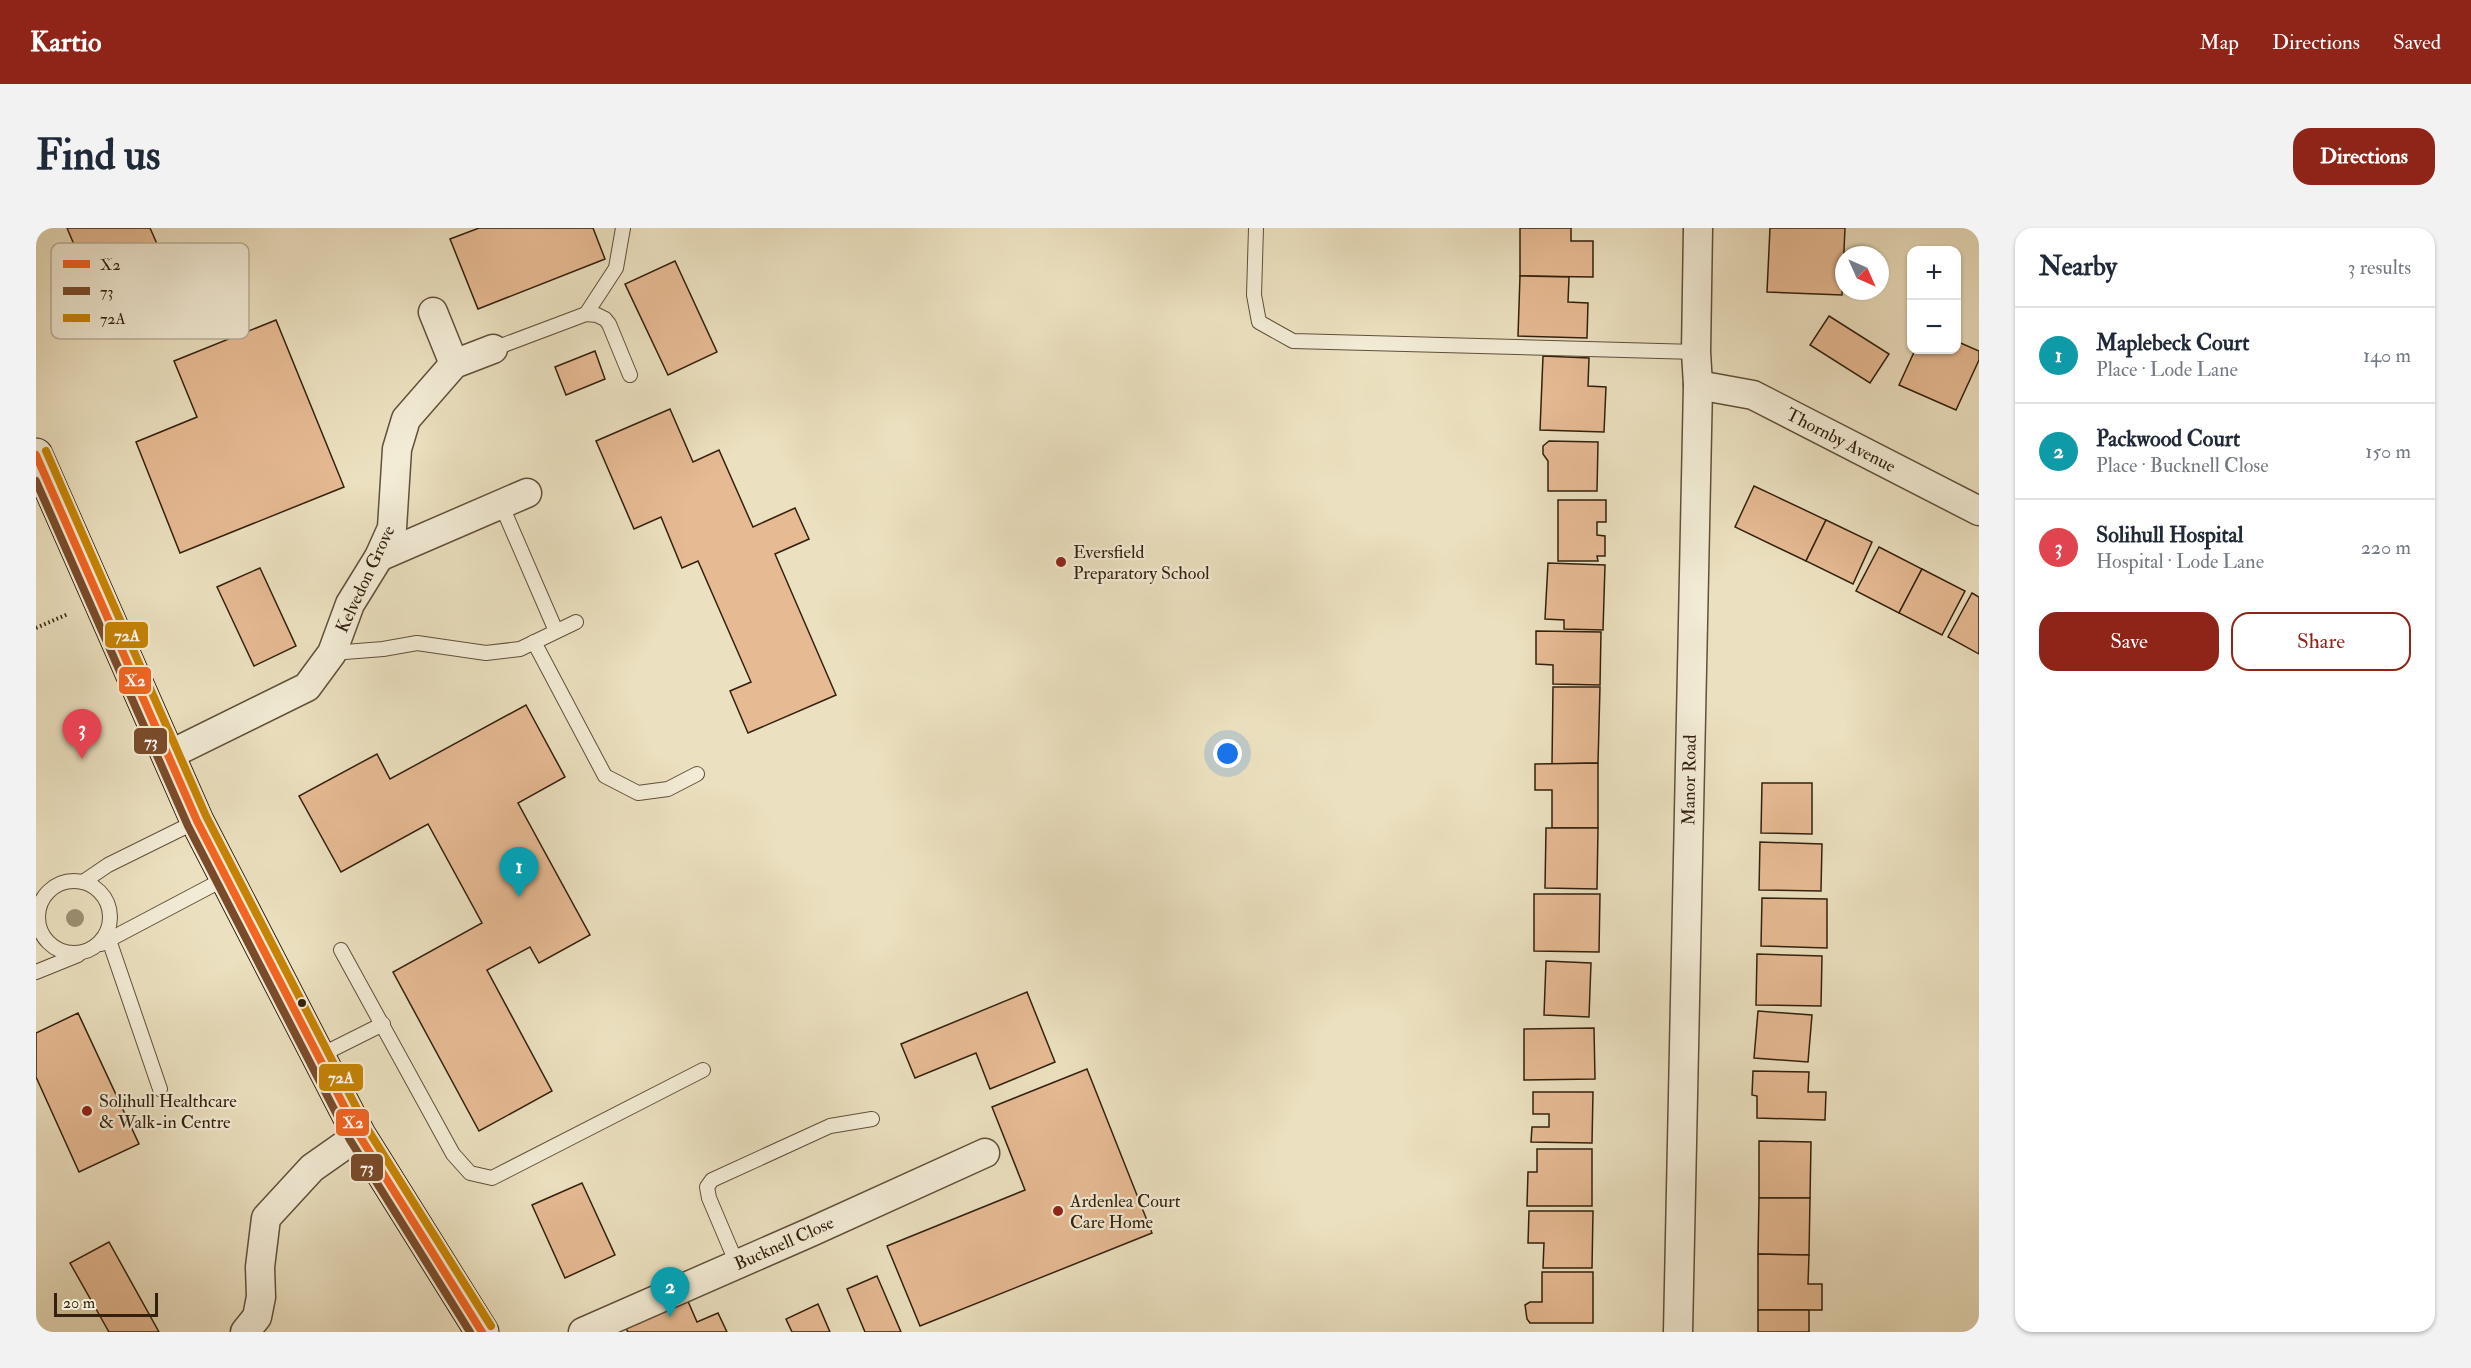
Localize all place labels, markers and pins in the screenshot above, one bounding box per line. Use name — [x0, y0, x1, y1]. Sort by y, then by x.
place label: Eversfield Preparatory School — [1073, 541, 1210, 585]
marker: Eversfield Preparatory School — [1054, 555, 1068, 569]
pin: 3 — [62, 710, 102, 759]
pin: 1 — [500, 848, 538, 897]
unlabelled marker — [296, 997, 308, 1009]
place label: Solihull Healthcare & Walk-in Centre — [99, 1090, 237, 1134]
marker: Solihull Healthcare & Walk-in Centre — [80, 1104, 94, 1118]
place label: Ardenlea Court Care Home — [1069, 1190, 1181, 1234]
marker: Ardenlea Court Care Home — [1051, 1204, 1065, 1218]
pin: 2 — [650, 1268, 690, 1317]

